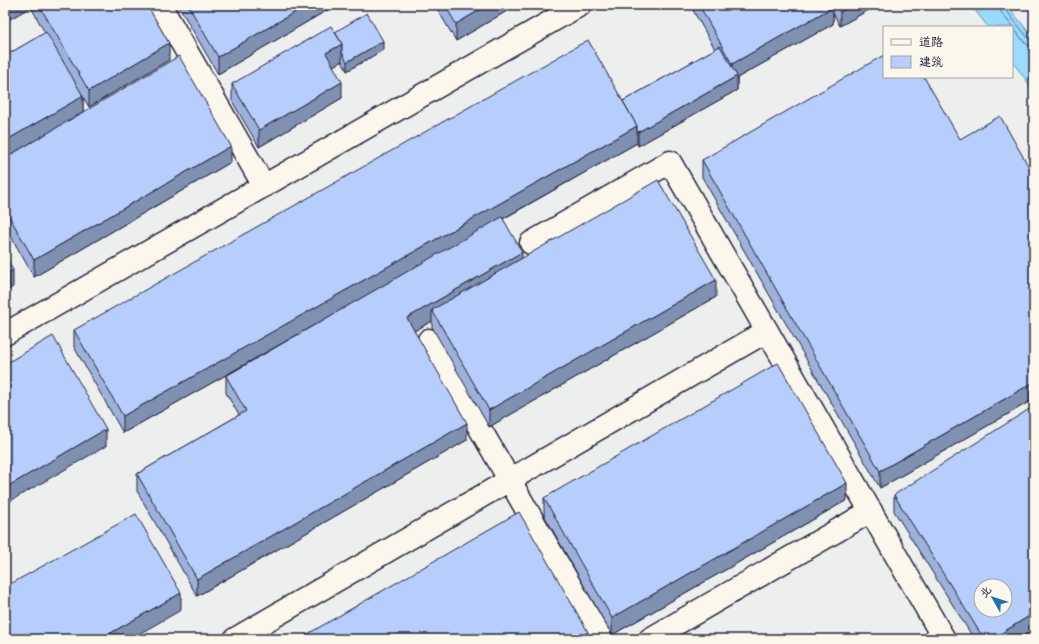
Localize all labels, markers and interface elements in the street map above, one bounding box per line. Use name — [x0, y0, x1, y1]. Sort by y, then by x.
legend — [883, 26, 1013, 78]
text: 道路 — [919, 31, 943, 53]
text: 建筑 — [919, 51, 943, 73]
north arrow — [973, 578, 1013, 618]
text: 北 — [975, 582, 996, 602]

